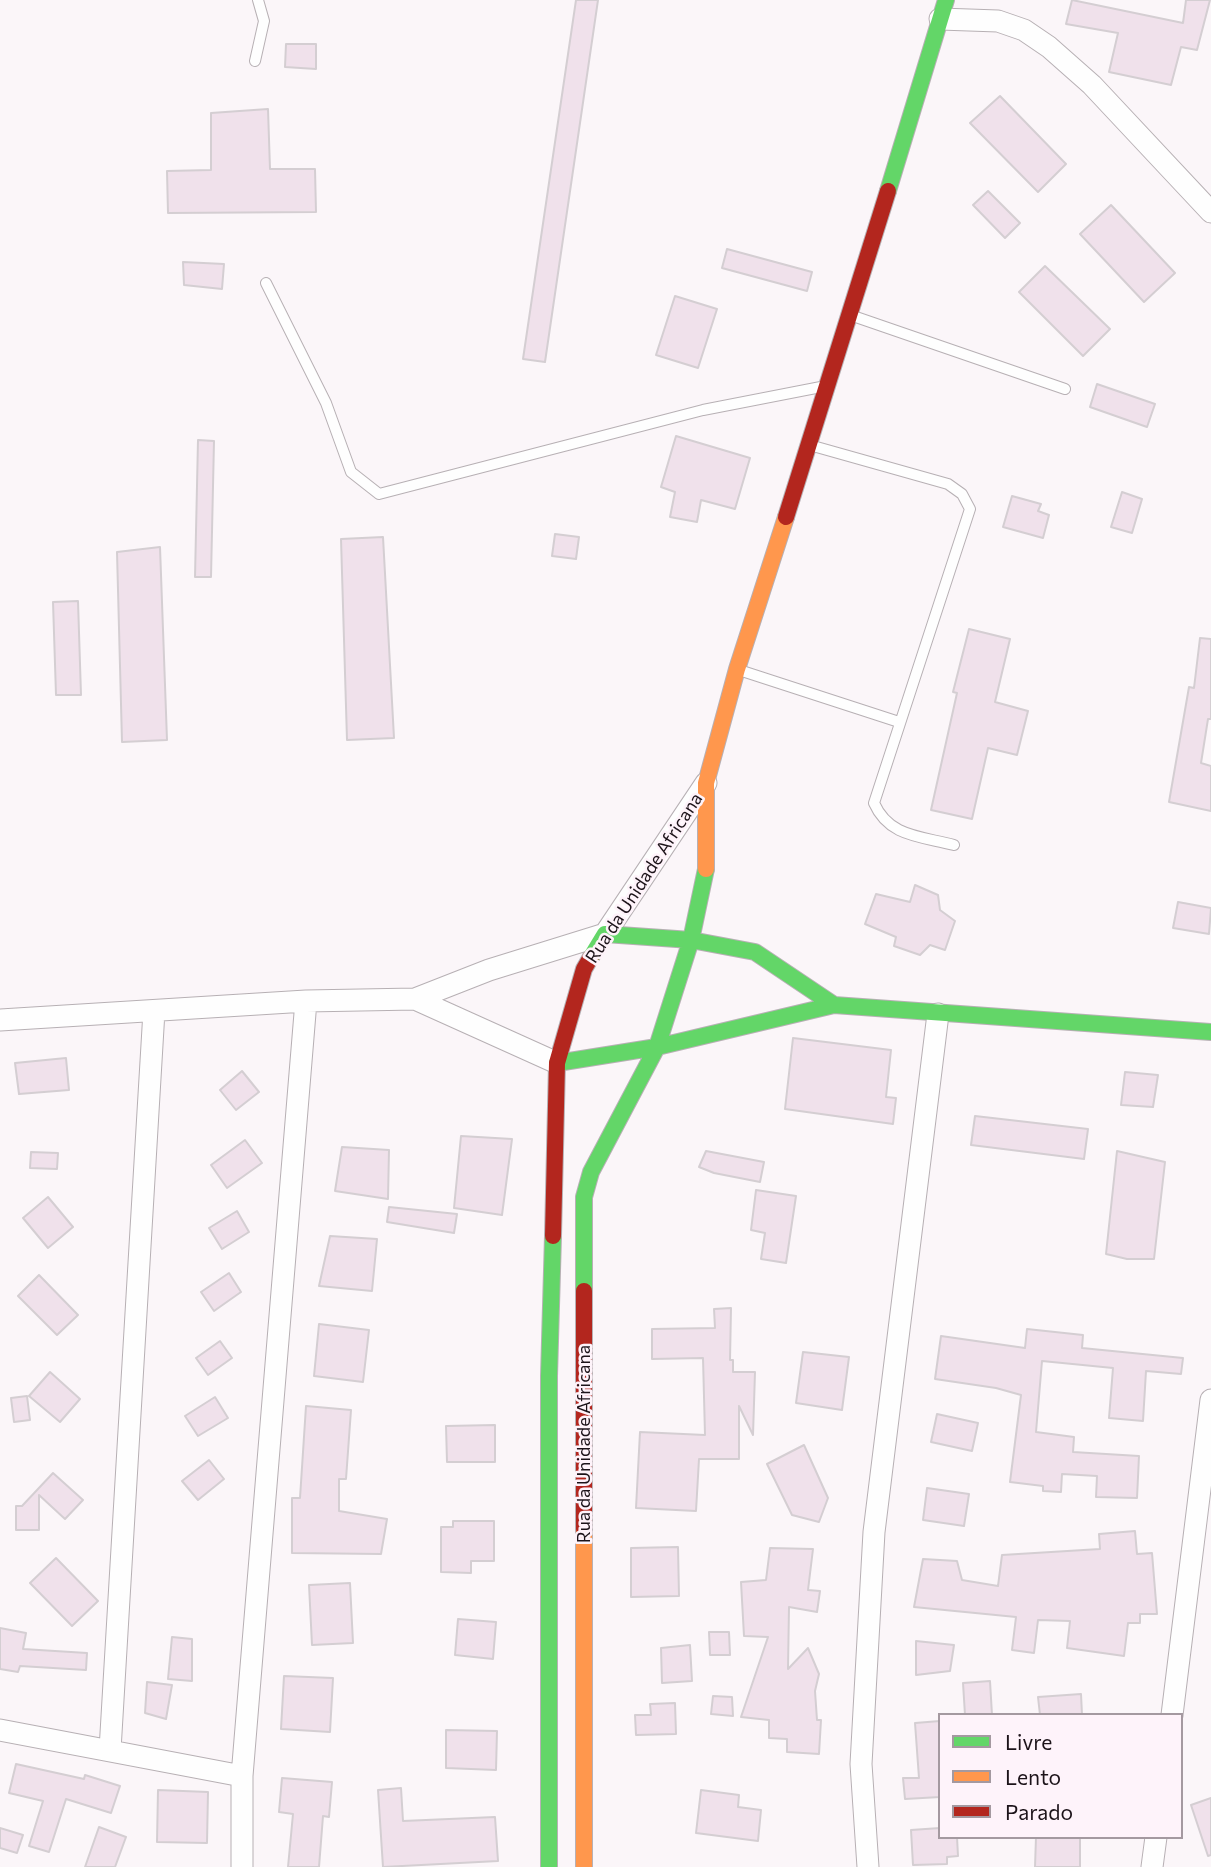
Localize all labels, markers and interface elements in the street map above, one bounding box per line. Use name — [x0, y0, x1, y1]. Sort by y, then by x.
street label: Rua da Unidade Africana — [581, 789, 707, 967]
street label: Rua da Unidade Africana — [573, 1345, 595, 1543]
legend — [938, 1713, 1183, 1839]
text: Livre — [1005, 1729, 1052, 1754]
text: Lento — [1005, 1764, 1061, 1789]
text: Parado — [1005, 1799, 1073, 1824]

